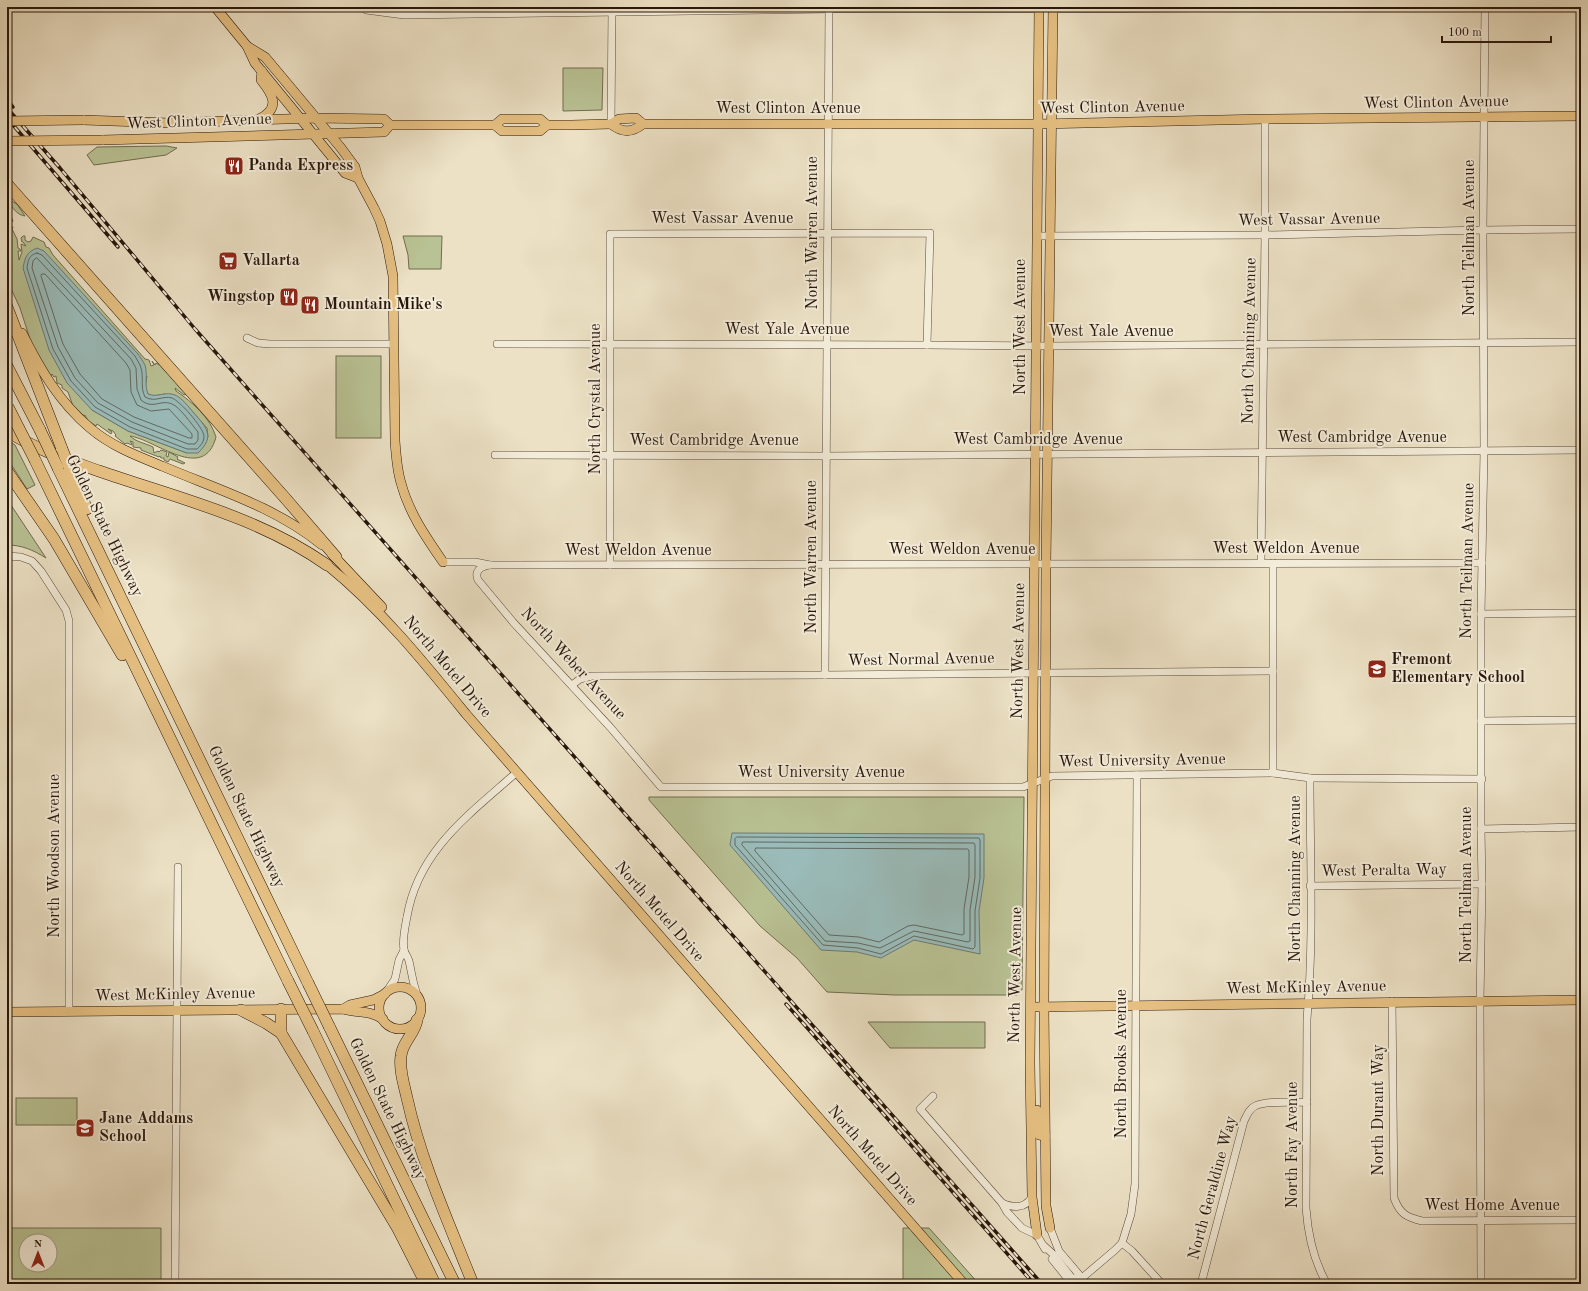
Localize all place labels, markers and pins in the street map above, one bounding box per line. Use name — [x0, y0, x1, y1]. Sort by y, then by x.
restaurant icon: Panda Express — [223, 155, 245, 177]
place label: Panda Express — [248, 158, 353, 174]
supermarket icon: Vallarta — [217, 250, 239, 272]
place label: Vallarta — [242, 253, 300, 269]
restaurant icon: Wingstop — [278, 286, 300, 308]
place label: Wingstop — [207, 289, 275, 305]
restaurant icon: Mountain Mike's — [299, 294, 321, 316]
place label: Mountain Mike's — [324, 297, 442, 313]
place label: Fremont Elementary School — [1391, 652, 1525, 686]
school or university icon: Fremont Elementary School — [1366, 658, 1388, 680]
place label: Jane Addams School — [99, 1111, 193, 1145]
school or university icon: Jane Addams School — [74, 1117, 96, 1139]

